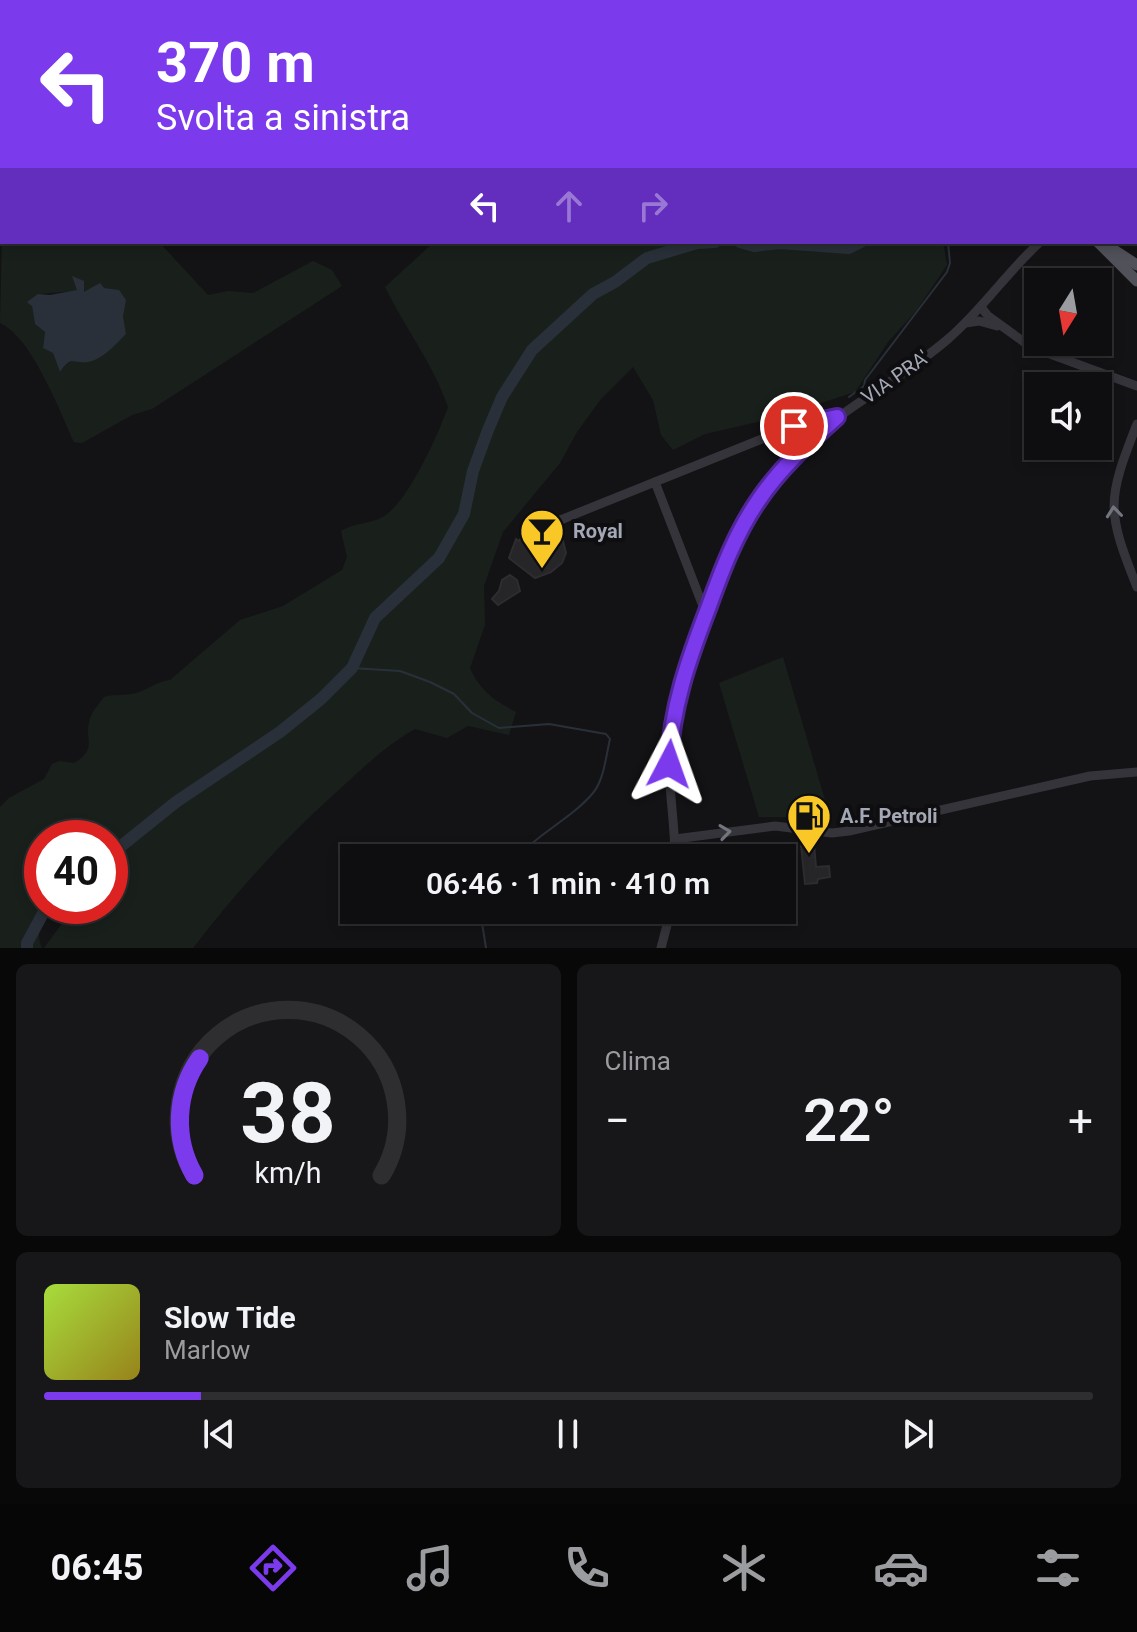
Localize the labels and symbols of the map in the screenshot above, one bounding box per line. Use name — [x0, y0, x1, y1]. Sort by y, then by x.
north arrow — [1024, 268, 1112, 356]
street label: VIA PRA' — [857, 345, 933, 409]
pin — [760, 392, 828, 460]
one-way arrow — [1106, 506, 1123, 519]
bar icon: Royal — [518, 507, 566, 570]
place label: Royal — [573, 519, 623, 543]
position arrow — [627, 722, 711, 806]
fuel station icon: A.F. Petroli — [785, 792, 833, 855]
place label: A.F. Petroli — [840, 804, 938, 828]
speed limit sign: 40 — [24, 820, 128, 924]
one-way arrow — [718, 824, 732, 841]

